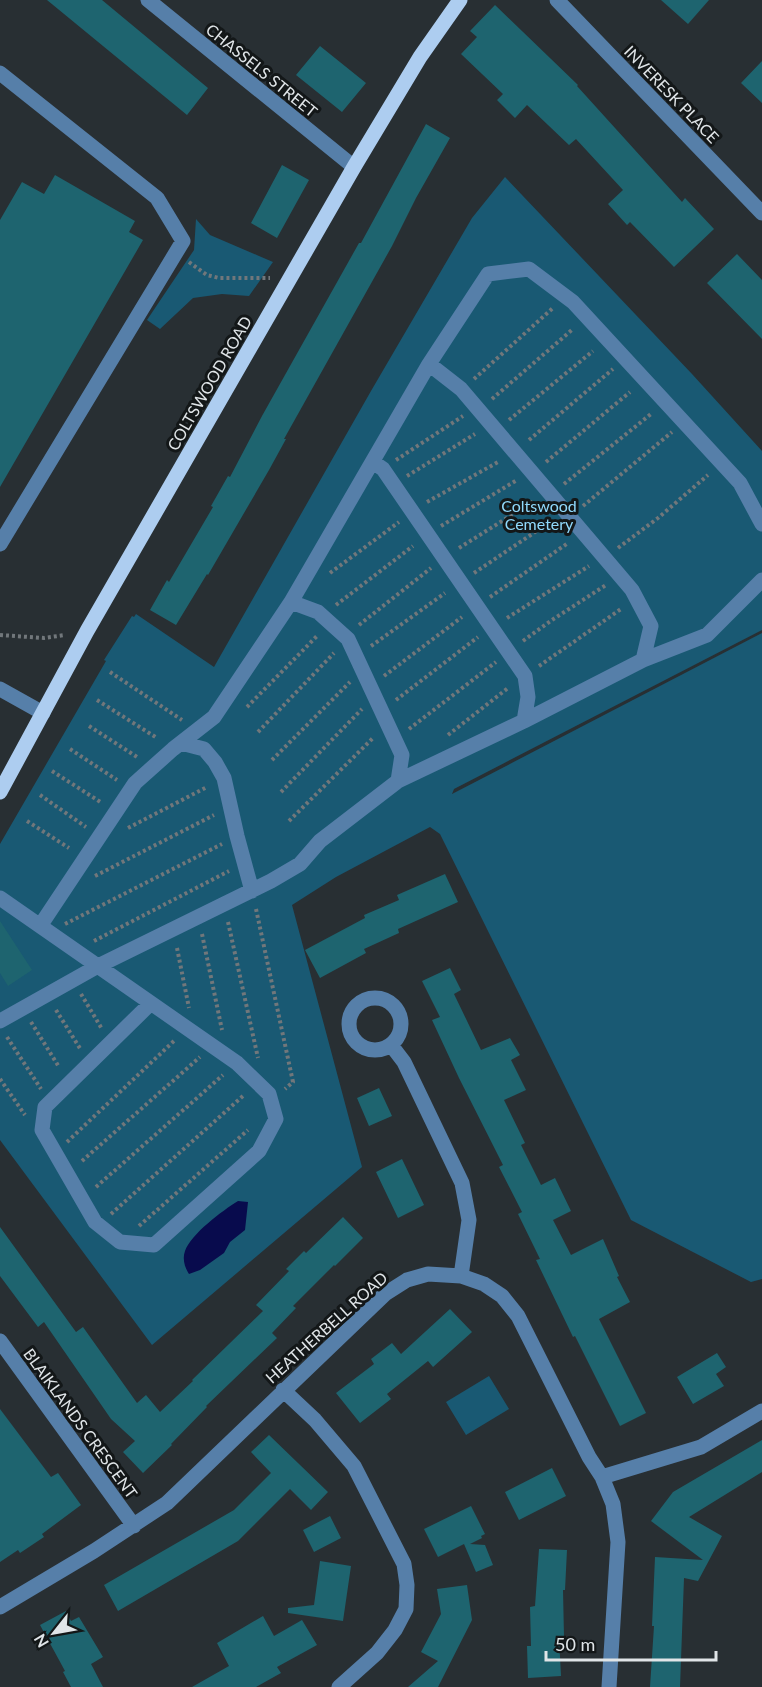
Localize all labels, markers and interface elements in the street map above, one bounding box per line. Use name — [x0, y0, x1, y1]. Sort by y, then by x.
street label: CHASSELS STREET — [203, 19, 322, 121]
street label: INVERESK PLACE — [621, 41, 723, 147]
street label: COLTSWOOD ROAD — [163, 313, 255, 453]
park label: Coltswood Cemetery — [501, 496, 577, 533]
street label: HEATHERBELL ROAD — [261, 1267, 391, 1387]
street label: BLAIKLANDS CRESCENT — [20, 1344, 142, 1502]
north arrow — [24, 1603, 84, 1663]
scale bar — [546, 1624, 716, 1662]
text: N — [29, 1631, 52, 1651]
text: 50 m — [555, 1633, 595, 1655]

